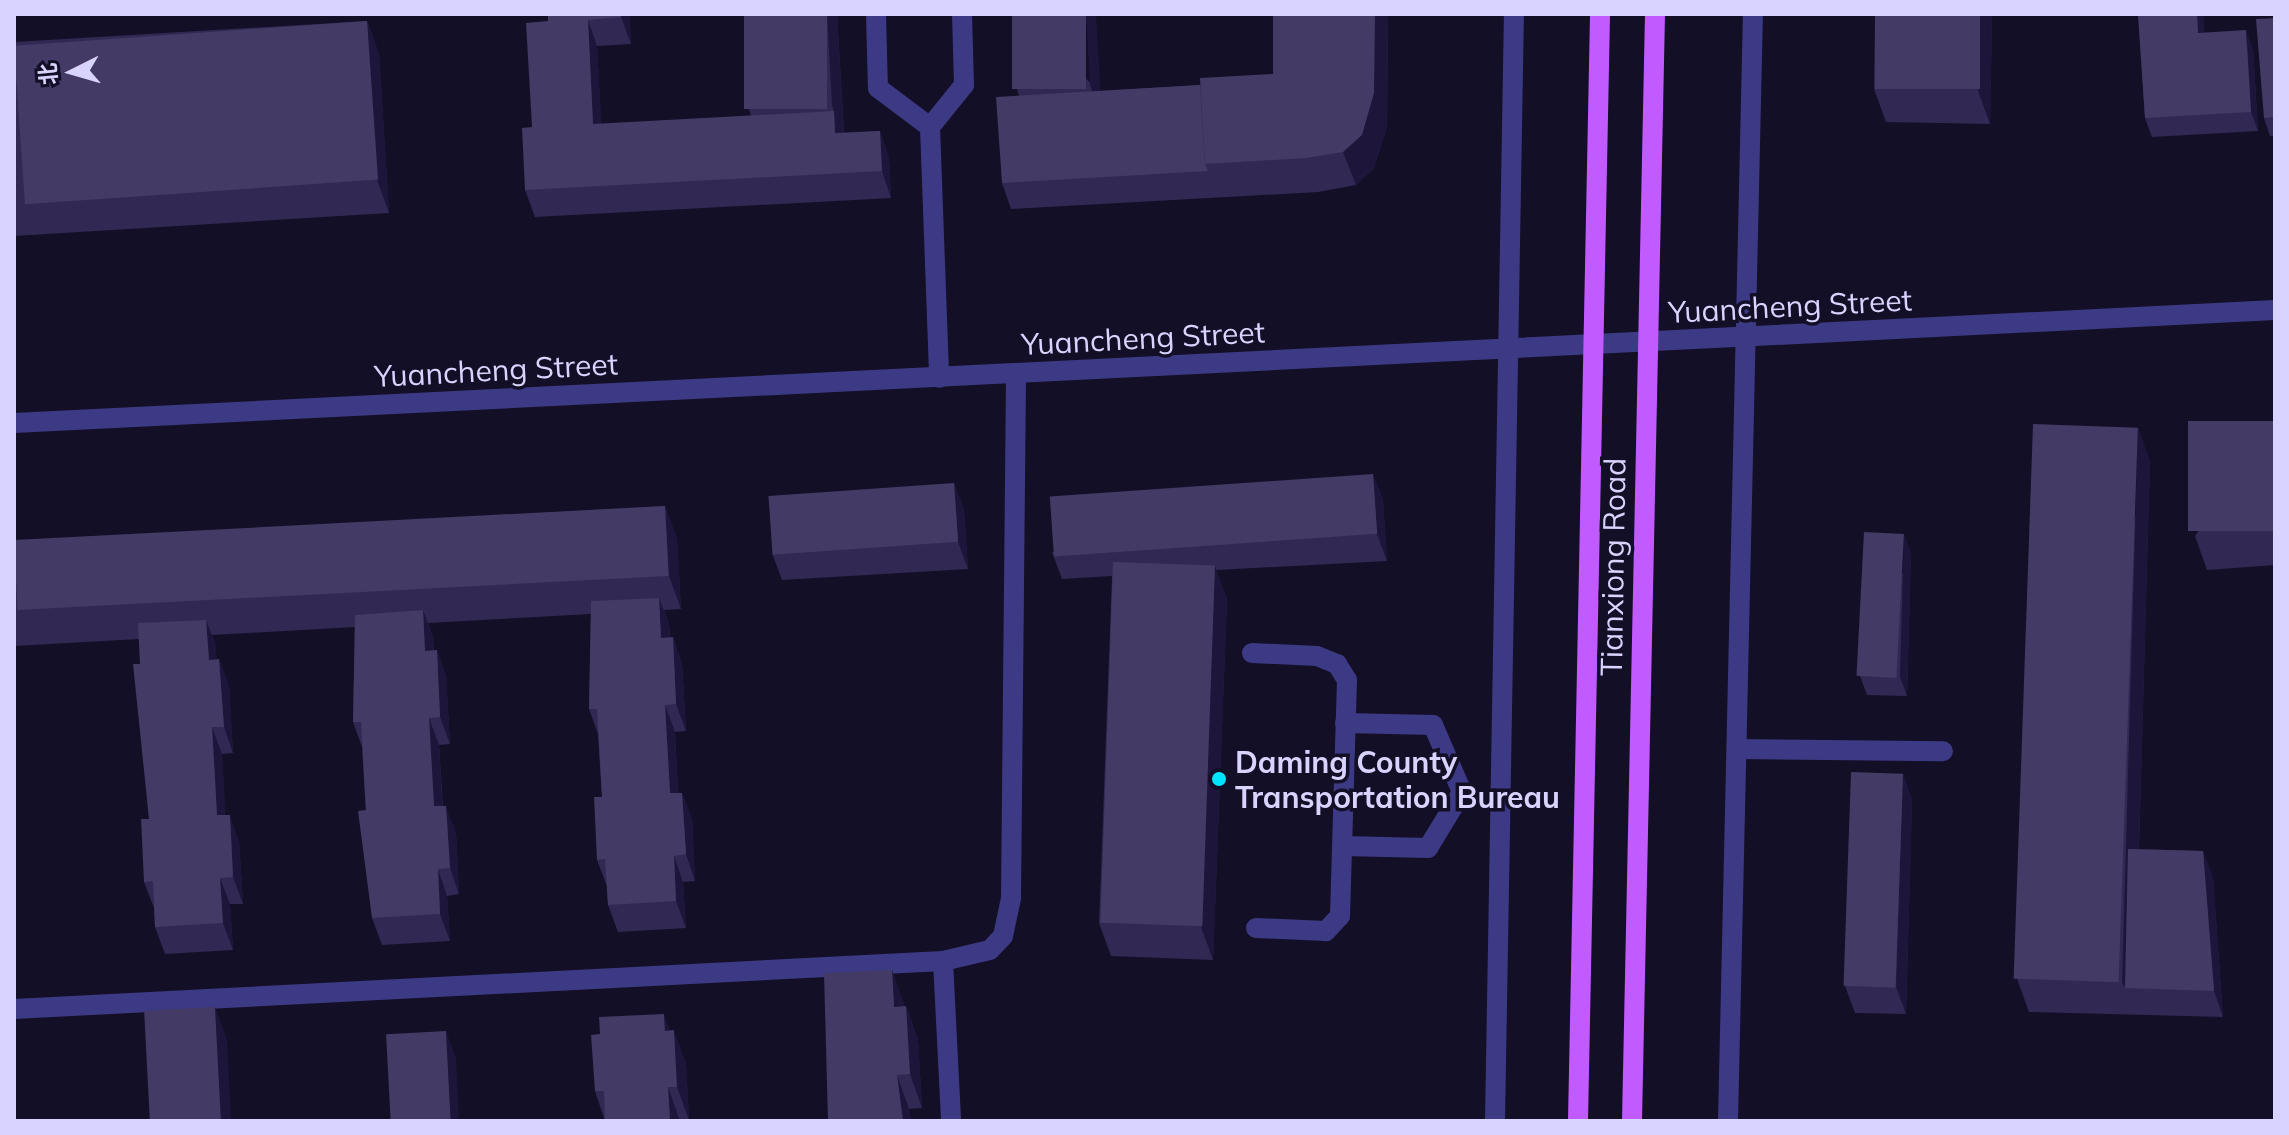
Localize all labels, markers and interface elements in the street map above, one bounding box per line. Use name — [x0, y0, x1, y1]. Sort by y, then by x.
north arrow — [32, 32, 112, 112]
text: 北 — [33, 62, 63, 86]
street label: Yuancheng Street — [1667, 282, 1913, 330]
street label: Yuancheng Street — [1020, 314, 1266, 362]
street label: Yuancheng Street — [373, 346, 619, 394]
street label: Tianxiong Road — [1593, 458, 1633, 676]
place label: Daming County Transportation Bureau — [1235, 744, 1560, 814]
marker: Daming County Transportation Bureau — [1210, 770, 1228, 788]

